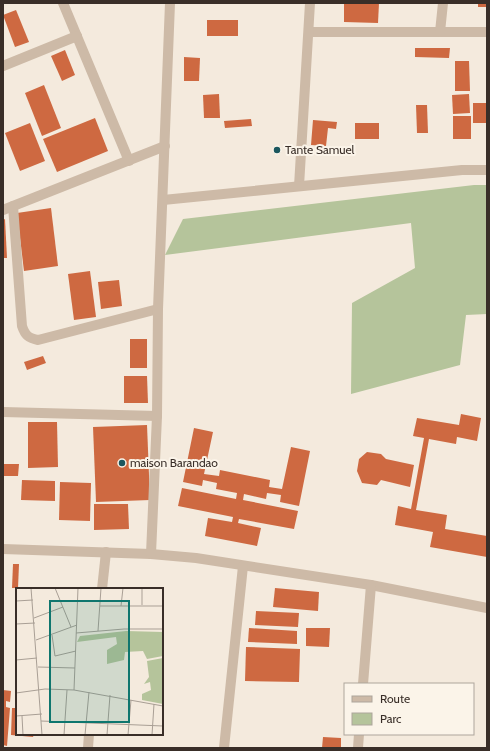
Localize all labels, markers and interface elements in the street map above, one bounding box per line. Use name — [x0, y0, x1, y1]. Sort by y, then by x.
place label: Tante Samuel — [285, 142, 355, 157]
marker: Tante Samuel — [272, 145, 282, 155]
place label: maison Barandao — [130, 455, 218, 470]
marker: maison Barandao — [117, 458, 127, 468]
inset map — [16, 588, 163, 735]
legend — [344, 683, 474, 735]
text: Route — [380, 691, 410, 706]
text: Parc — [380, 711, 402, 726]

